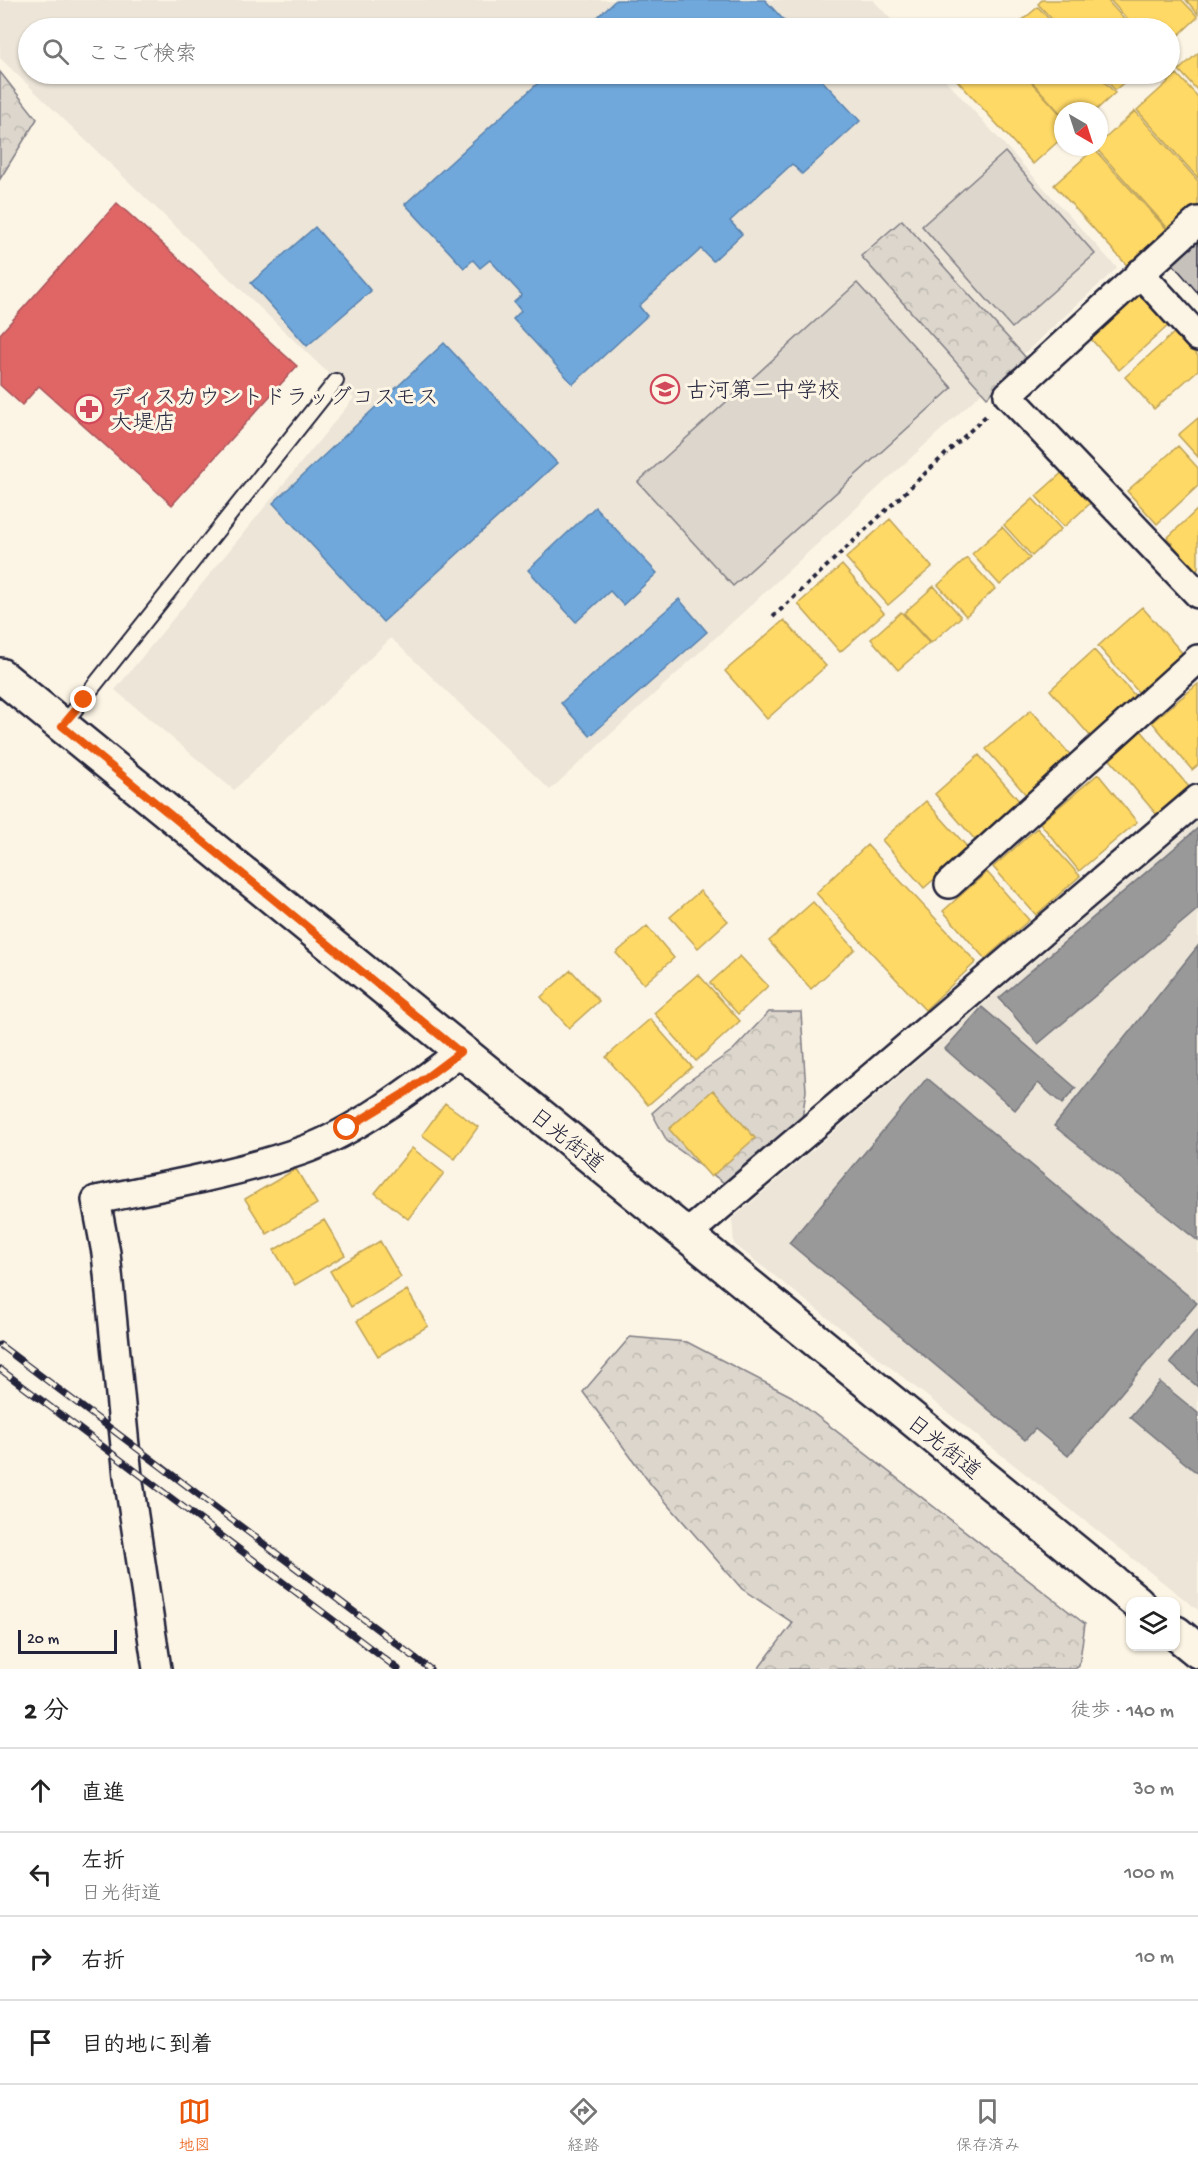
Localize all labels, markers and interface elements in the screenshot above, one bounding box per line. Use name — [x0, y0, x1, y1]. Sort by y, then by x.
search box — [18, 18, 1180, 84]
icon: search — [39, 35, 72, 68]
text: ここで検索 — [87, 43, 197, 69]
north arrow — [1054, 102, 1108, 156]
school or university icon: 古河第二中学校 — [649, 373, 681, 405]
place label: 古河第二中学校 — [686, 378, 840, 406]
place label: ディスカウントドラッグコスモス 大堤店 — [110, 386, 439, 438]
pharmacy icon: ディスカウントドラッグコスモス 大堤店 — [73, 393, 105, 425]
route end — [70, 686, 96, 712]
street label: 日光街道 — [523, 1104, 608, 1180]
route start — [333, 1114, 359, 1140]
street label: 日光街道 — [900, 1411, 985, 1487]
map controls — [1126, 1597, 1180, 1651]
button: layers — [1126, 1597, 1180, 1651]
scale bar — [18, 1627, 117, 1654]
text: 20 m — [27, 1631, 59, 1650]
text: 2 分 — [24, 1698, 69, 1729]
text: 徒歩 · 140 m — [1070, 1701, 1174, 1724]
icon: ahead — [24, 1774, 57, 1807]
text: 30 m — [1133, 1779, 1174, 1802]
text: 直進 — [81, 1782, 125, 1808]
text: 左折 — [81, 1850, 125, 1876]
icon: left — [24, 1858, 57, 1891]
text: 100 m — [1124, 1863, 1174, 1886]
text: 日光街道 — [81, 1884, 161, 1907]
icon: right — [24, 1942, 57, 1975]
text: 10 m — [1136, 1947, 1174, 1970]
text: 右折 — [81, 1950, 125, 1976]
icon: arrive — [24, 2026, 57, 2059]
text: 目的地に到着 — [81, 2034, 213, 2060]
tab: 地図 — [178, 2095, 211, 2157]
tab: 経路 — [567, 2095, 600, 2157]
tab: 保存済み — [956, 2095, 1020, 2157]

